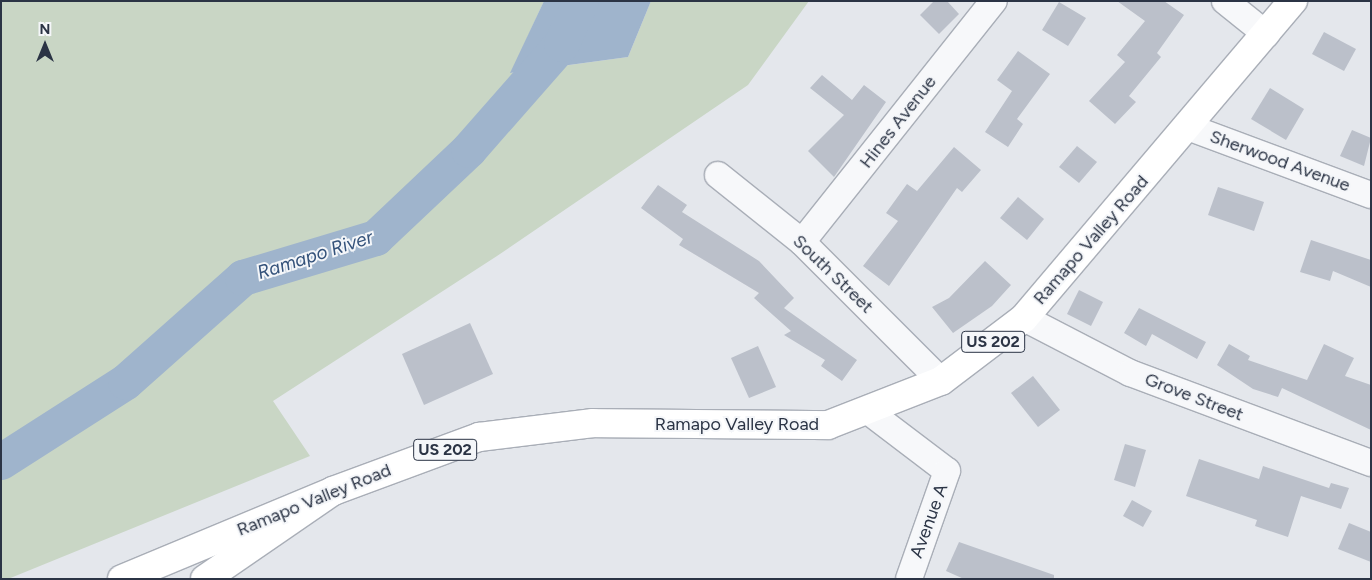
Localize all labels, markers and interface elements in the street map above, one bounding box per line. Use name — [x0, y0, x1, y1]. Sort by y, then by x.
north arrow — [20, 20, 70, 70]
text: N — [40, 21, 50, 38]
street label: Hines Avenue — [855, 72, 941, 172]
street label: Sherwood Avenue — [1207, 126, 1353, 196]
street label: Ramapo Valley Road — [1029, 171, 1153, 309]
water label: Ramapo River — [254, 226, 376, 284]
street label: South Street — [788, 230, 878, 318]
road number: US 202 — [960, 328, 1026, 356]
street label: Grove Street — [1142, 368, 1246, 426]
street label: Ramapo Valley Road — [655, 413, 819, 435]
road number: US 202 — [412, 436, 478, 464]
street label: Ramapo Valley Road — [234, 459, 394, 541]
street label: Avenue A — [906, 481, 952, 561]

